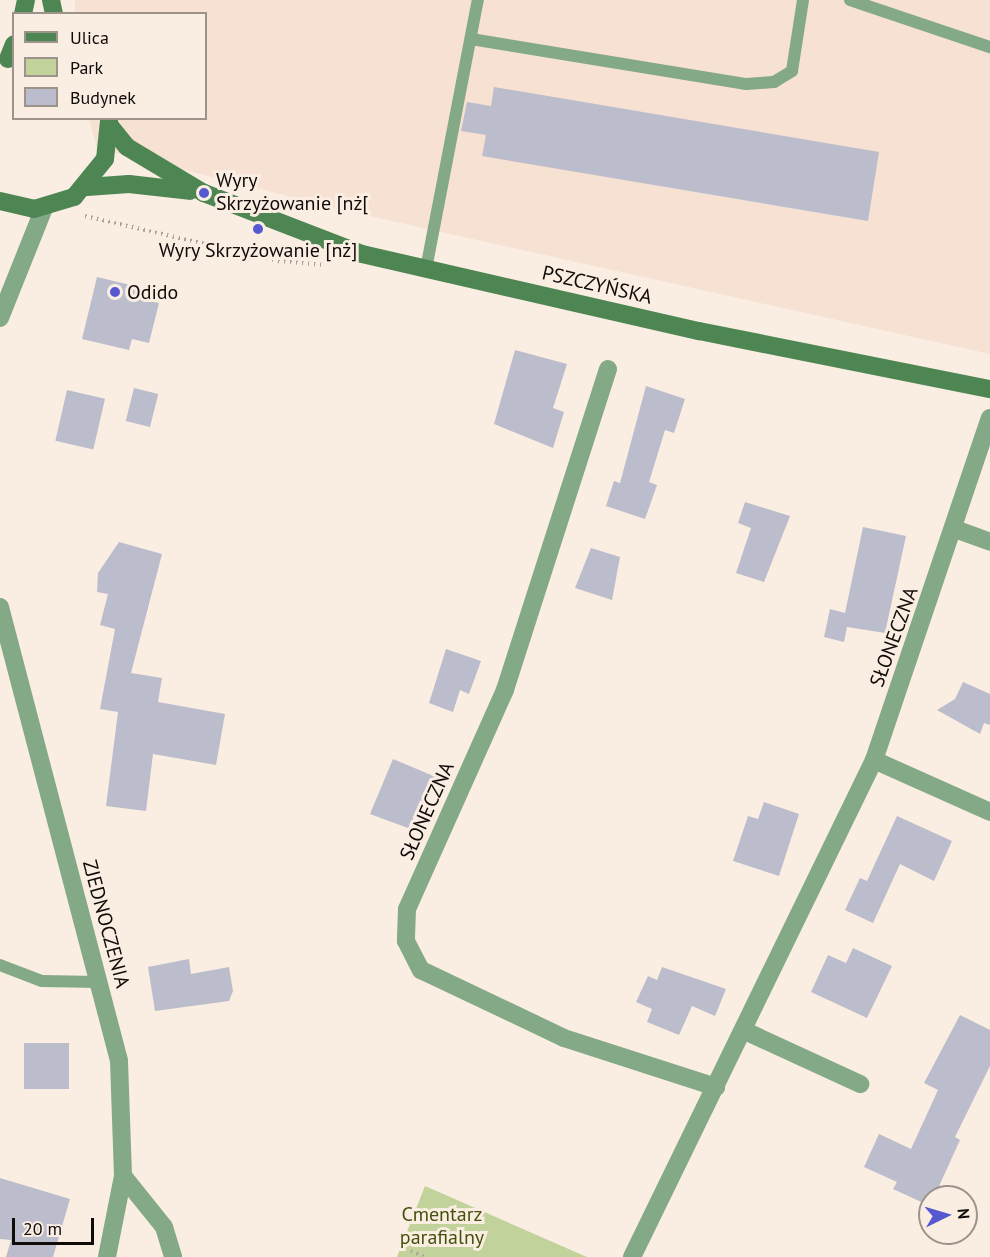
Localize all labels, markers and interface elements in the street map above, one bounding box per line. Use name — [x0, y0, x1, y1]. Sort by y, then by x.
legend — [12, 12, 207, 120]
text: Ulica — [70, 26, 109, 49]
text: Park — [70, 56, 103, 79]
text: Budynek — [70, 86, 136, 109]
place label: Wyry Skrzyżowanie [nż[ — [216, 169, 368, 216]
marker: Wyry Skrzyżowanie [nż[ — [197, 186, 211, 200]
marker: Wyry Skrzyżowanie [nż] — [251, 222, 265, 236]
place label: Wyry Skrzyżowanie [nż] — [158, 238, 358, 262]
street label: PSZCZYŃSKA — [540, 261, 654, 309]
place label: Odido — [127, 280, 178, 304]
marker: Odido — [108, 285, 122, 299]
street label: SŁONECZNA — [865, 584, 923, 690]
street label: SŁONECZNA — [395, 758, 459, 864]
street label: ZJEDNOCZENIA — [77, 858, 135, 990]
north arrow — [918, 1185, 978, 1245]
park label: Cmentarz parafialny — [400, 1203, 484, 1250]
scale bar — [15, 1206, 98, 1244]
text: N — [954, 1207, 974, 1220]
text: 20 m — [23, 1217, 62, 1240]

